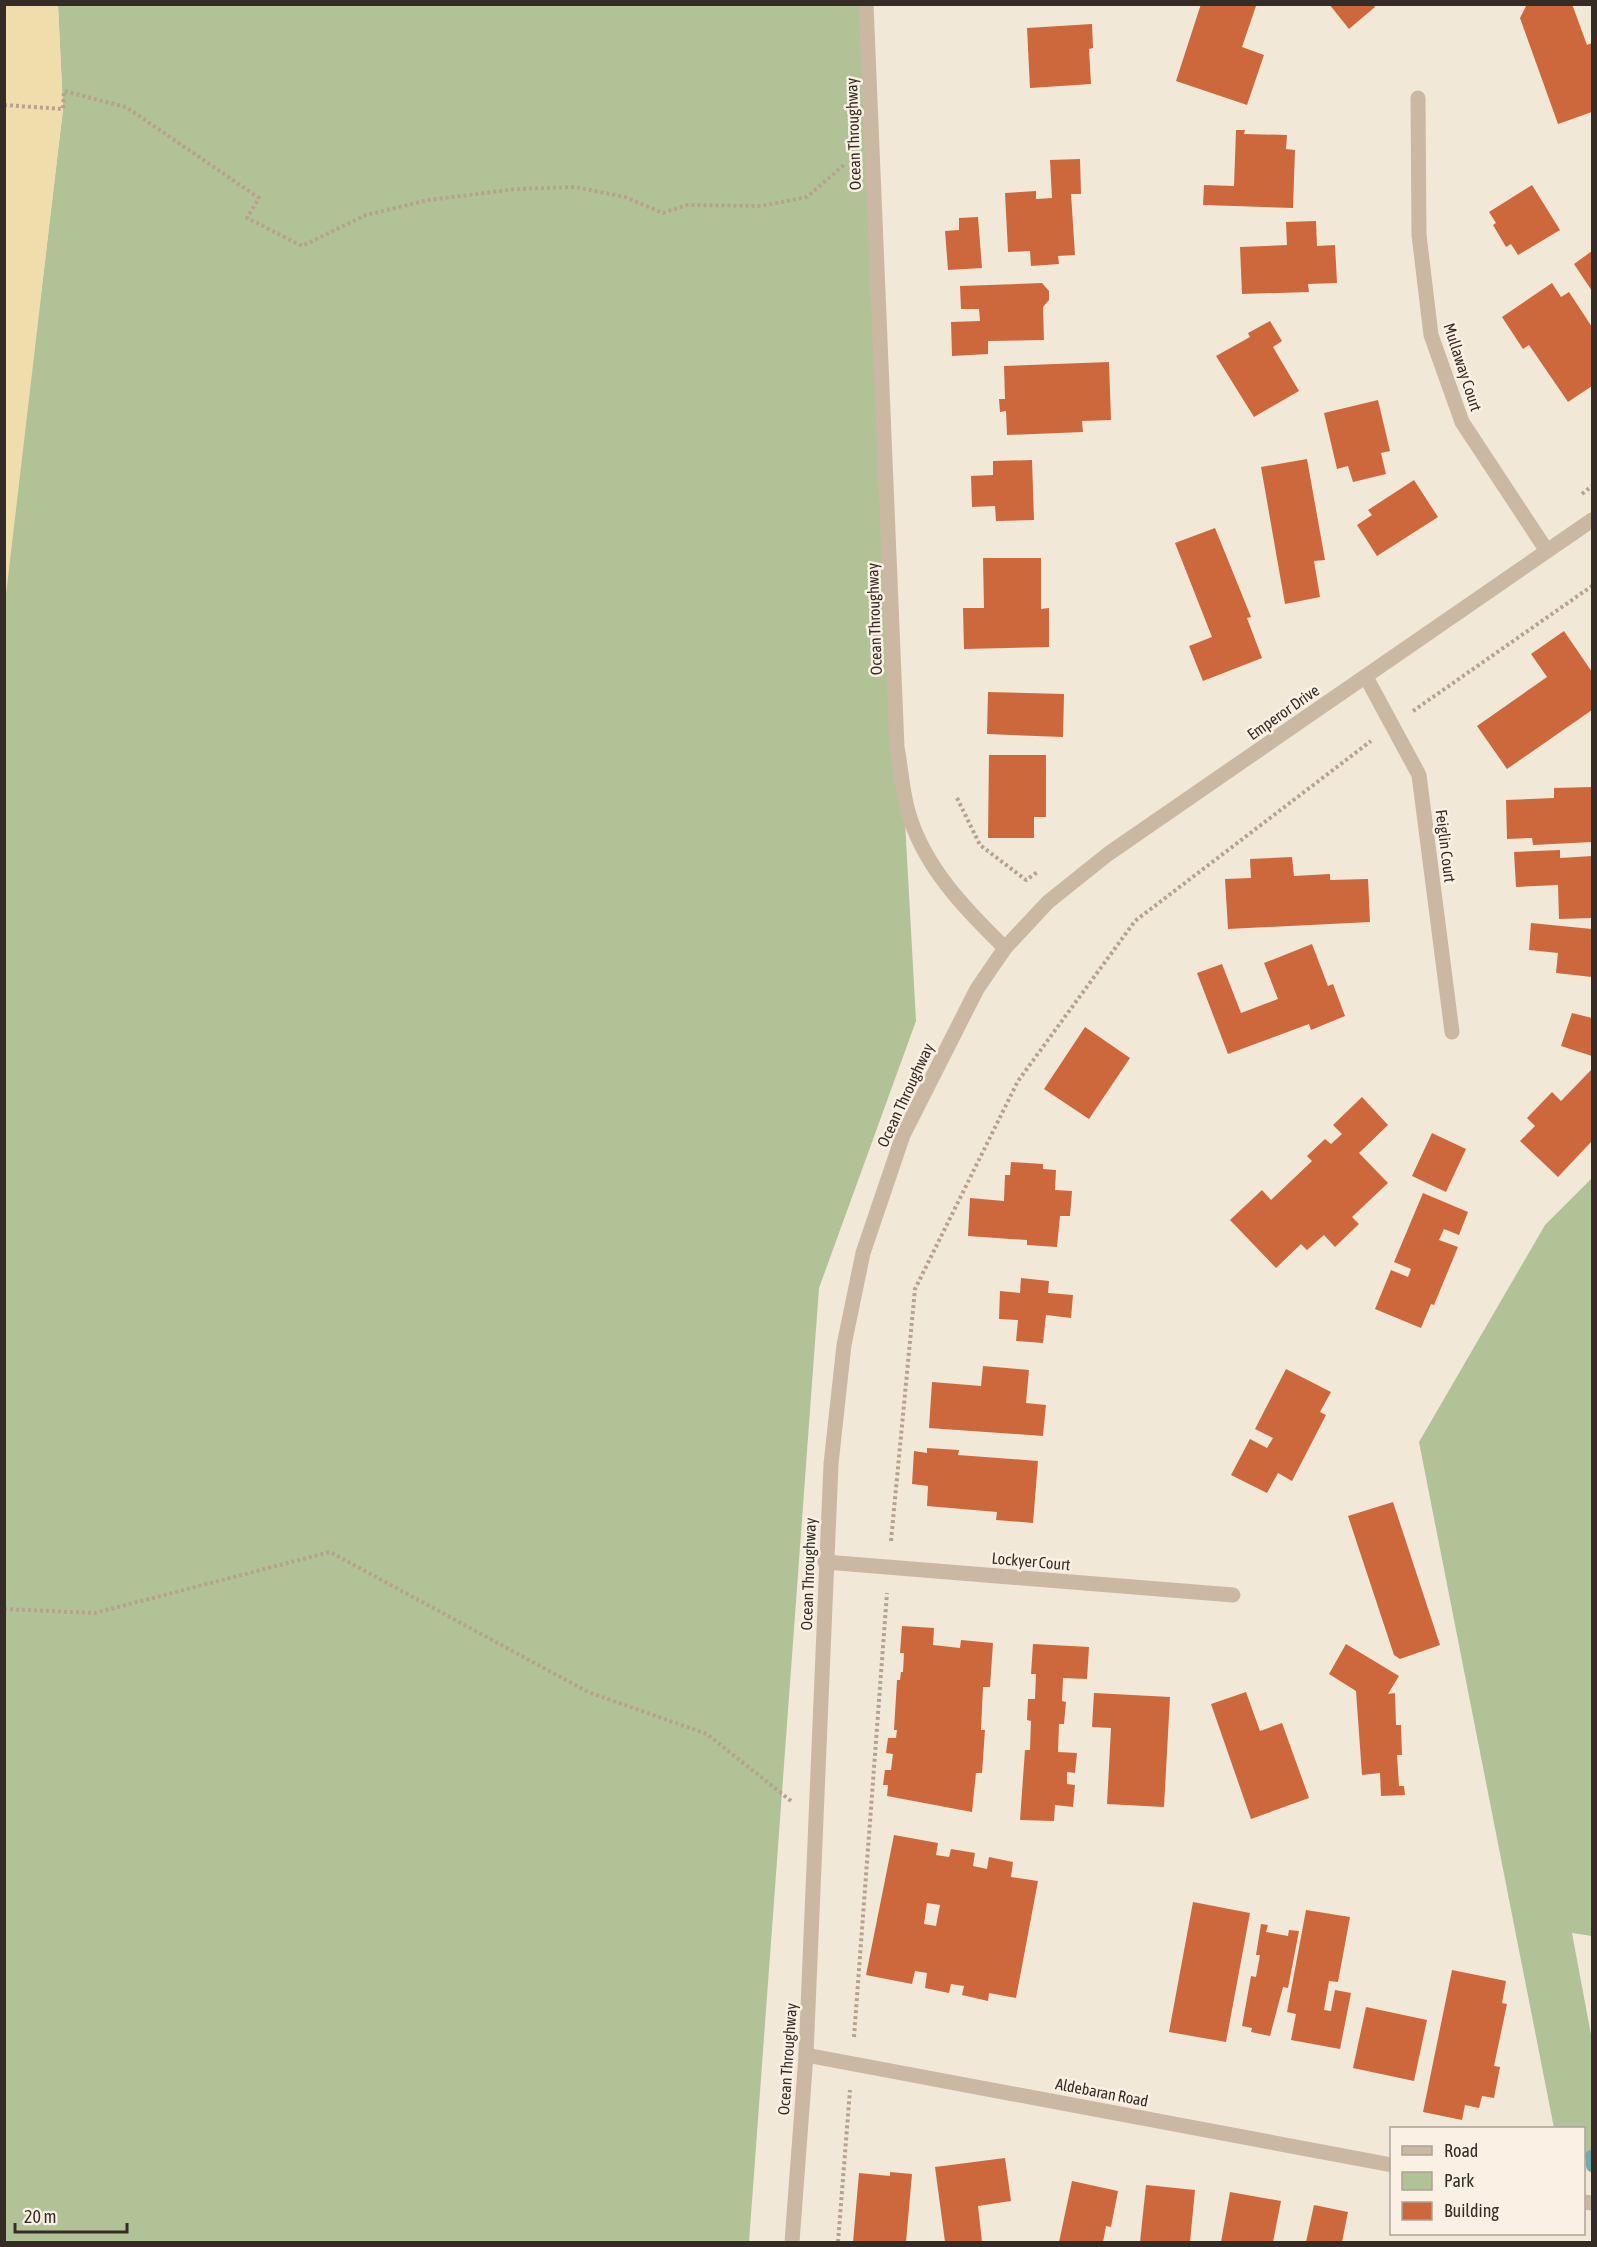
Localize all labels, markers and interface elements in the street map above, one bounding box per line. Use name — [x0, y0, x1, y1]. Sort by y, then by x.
street label: Ocean Throughway — [842, 77, 865, 190]
street label: Mullaway Court — [1439, 321, 1486, 414]
street label: Ocean Throughway — [863, 562, 886, 675]
street label: Emperor Drive — [1244, 681, 1323, 744]
street label: Feiglin Court — [1432, 808, 1459, 884]
street label: Ocean Throughway — [873, 1040, 938, 1150]
street label: Ocean Throughway — [797, 1517, 820, 1631]
street label: Lockyer Court — [991, 1549, 1071, 1574]
street label: Ocean Throughway — [774, 2002, 801, 2116]
street label: Aldebaran Road — [1054, 2074, 1150, 2110]
legend — [1390, 2127, 1585, 2235]
text: Road — [1444, 2140, 1478, 2161]
text: Park — [1444, 2170, 1474, 2191]
scale bar — [15, 2196, 128, 2234]
text: Building — [1444, 2200, 1499, 2221]
text: 20 m — [24, 2206, 56, 2227]

